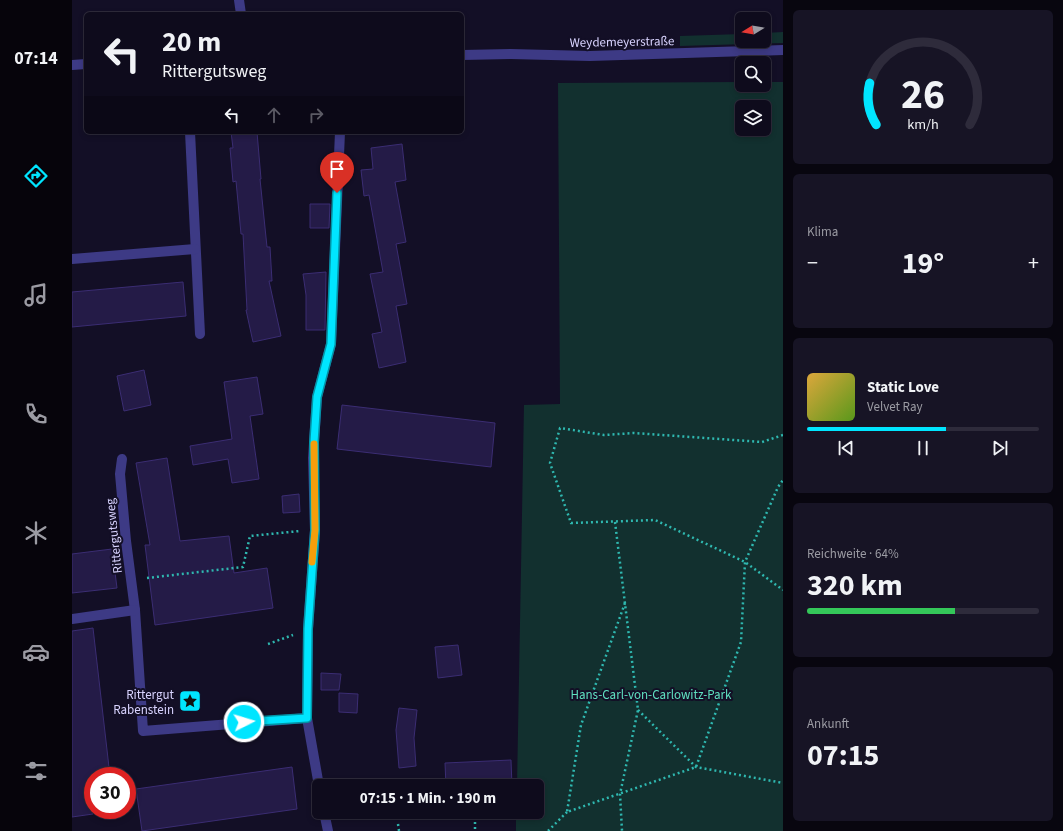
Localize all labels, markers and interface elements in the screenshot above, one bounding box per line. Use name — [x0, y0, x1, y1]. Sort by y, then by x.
north arrow — [735, 12, 771, 48]
map controls — [735, 12, 771, 136]
text: 20 m — [162, 22, 221, 62]
icon: left — [96, 28, 148, 80]
street label: Weydemeyerstraße — [569, 32, 675, 52]
text: 07:14 — [14, 46, 58, 71]
button: search — [735, 56, 771, 92]
text: Rittergutsweg — [162, 59, 266, 84]
text: 26 — [901, 65, 945, 125]
button: layers — [735, 100, 771, 136]
icon: left — [221, 104, 243, 126]
icon: ahead — [263, 104, 285, 126]
icon: right — [305, 104, 327, 126]
text: km/h — [907, 114, 939, 135]
pin — [320, 152, 354, 193]
icon: arrive — [326, 158, 348, 180]
icon: directions — [22, 162, 50, 190]
text: Klima — [807, 223, 838, 241]
text: 19° — [902, 242, 944, 285]
text: − — [807, 247, 818, 279]
text: + — [1028, 247, 1039, 279]
icon: music — [22, 281, 50, 309]
text: Static Love — [867, 377, 939, 398]
text: Velvet Ray — [867, 398, 923, 416]
icon: phone — [22, 400, 50, 428]
icon: previous — [835, 437, 857, 459]
icon: pause — [912, 437, 934, 459]
icon: next — [989, 437, 1011, 459]
street label: Rittergutsweg — [101, 497, 127, 574]
icon: climate — [22, 519, 50, 547]
text: Reichweite · 64% — [807, 545, 899, 563]
text: 320 km — [807, 564, 903, 607]
icon: car — [22, 638, 50, 666]
place label: Rittergut Rabenstein — [113, 686, 175, 719]
park label: Hans-Carl-von-Carlowitz-Park — [570, 686, 732, 704]
place icon: Rittergut Rabenstein — [177, 688, 203, 714]
position arrow — [223, 701, 265, 743]
text: Ankunft — [807, 715, 849, 733]
text: 07:15 — [807, 734, 879, 777]
icon: filters — [22, 757, 50, 785]
speed limit sign: 30 — [84, 767, 136, 819]
text: 07:15 · 1 Min. · 190 m — [360, 788, 496, 809]

